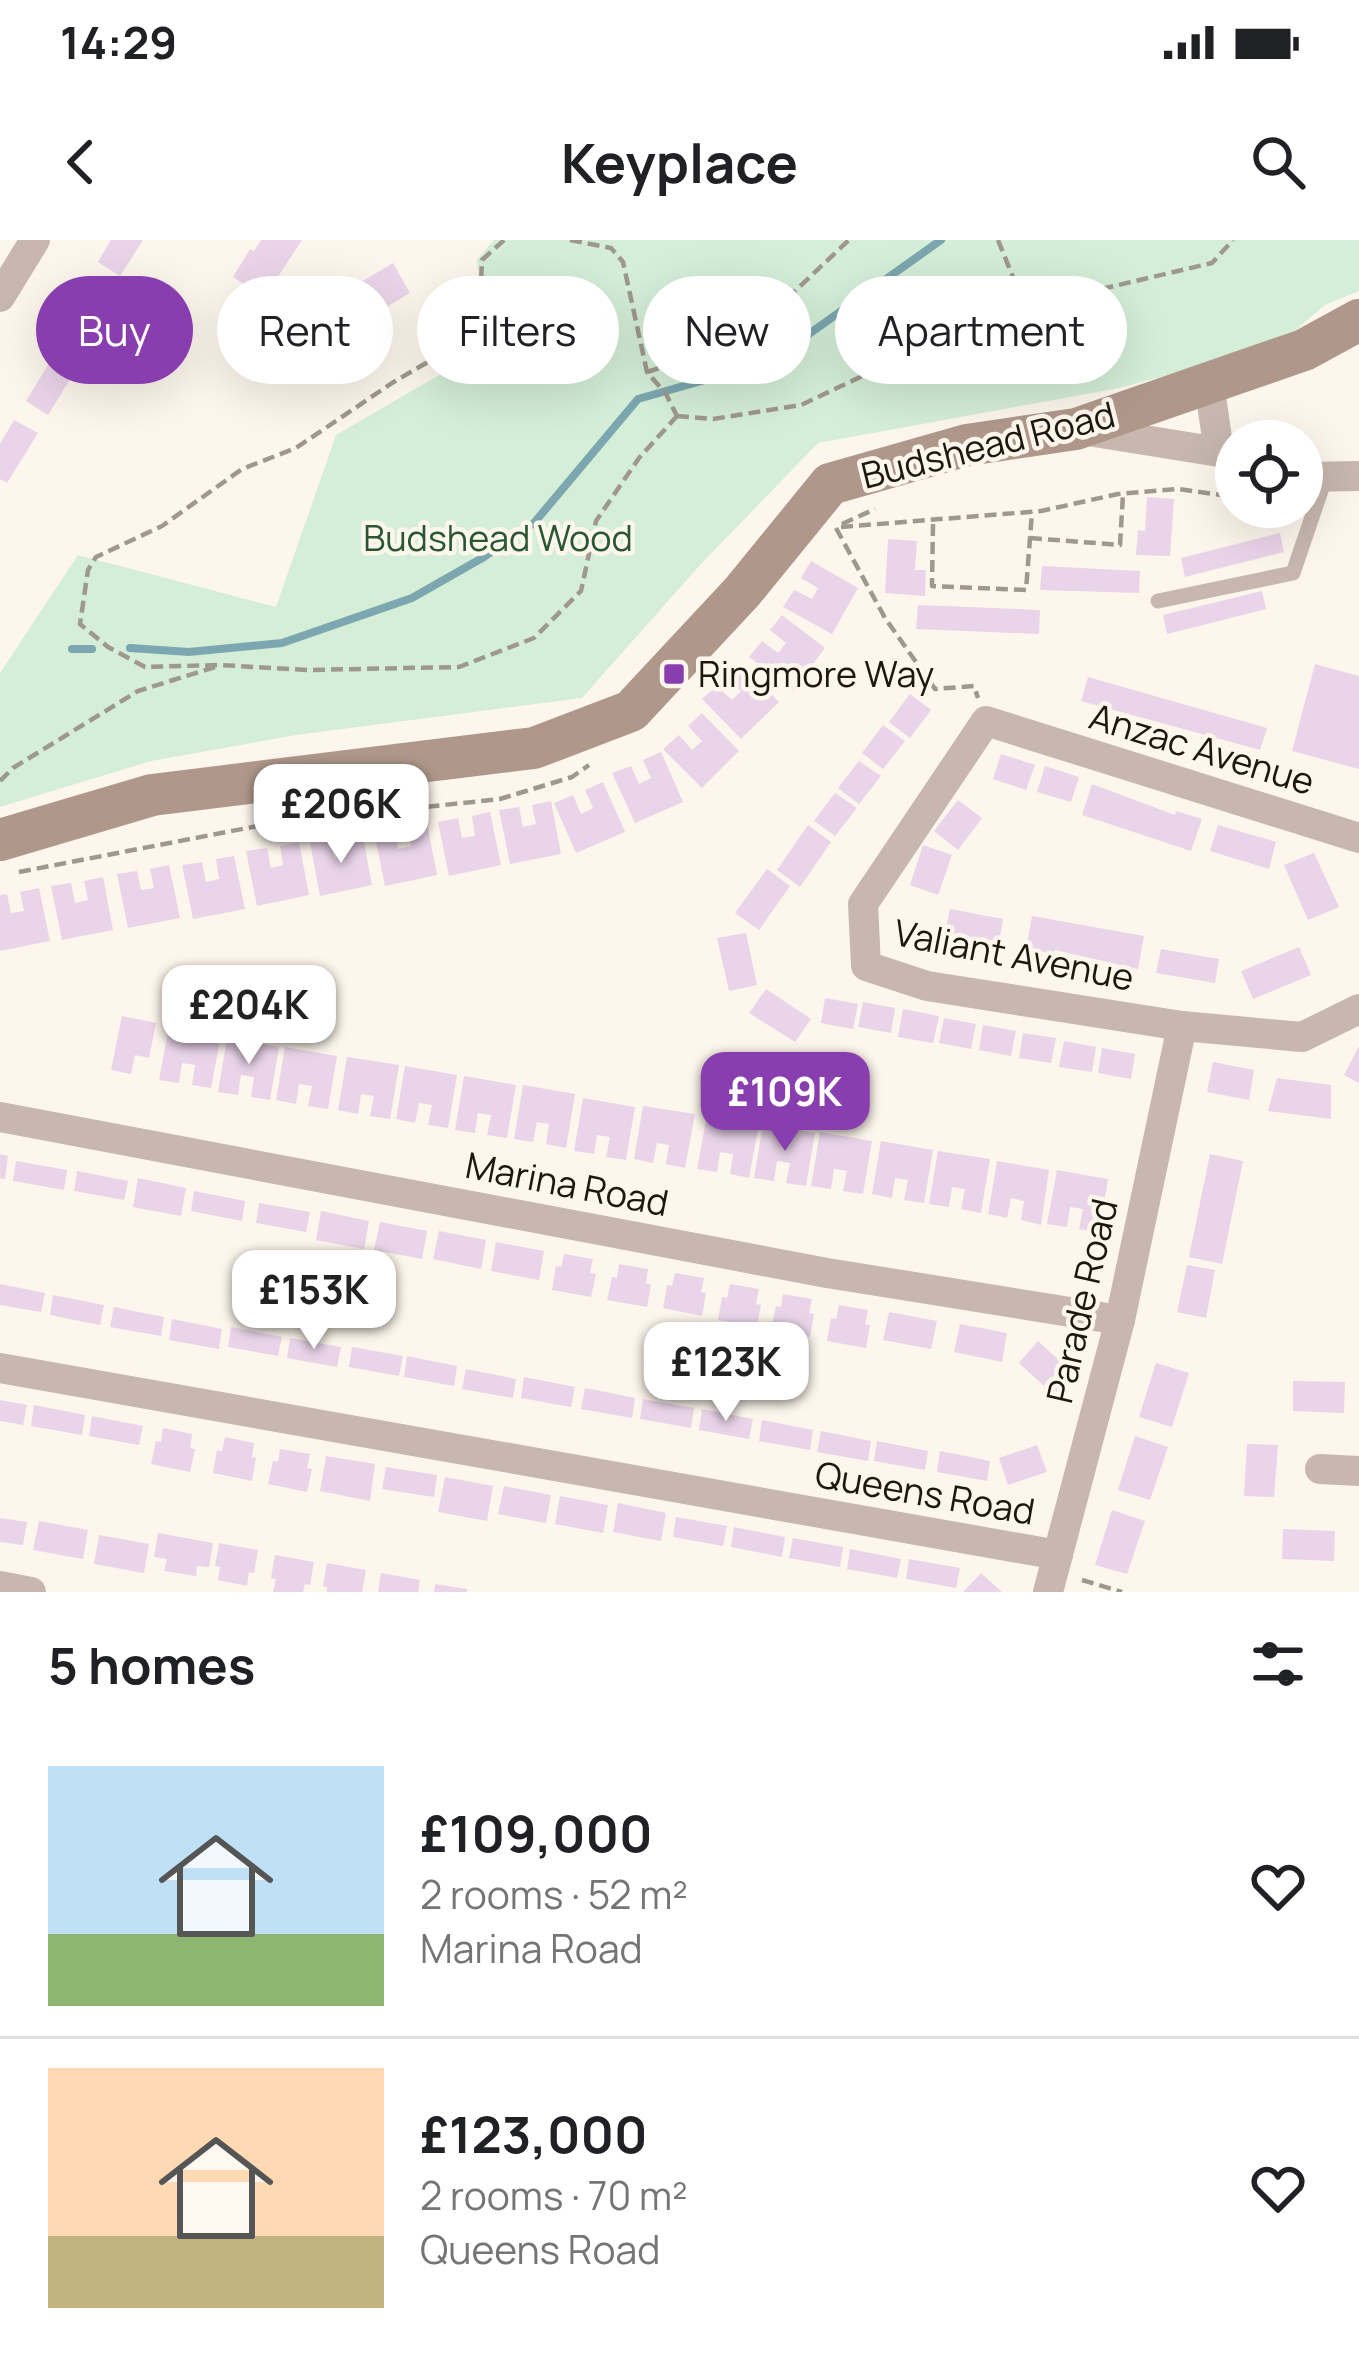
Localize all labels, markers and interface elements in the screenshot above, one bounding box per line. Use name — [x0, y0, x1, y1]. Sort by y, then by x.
text: 14:29 — [60, 11, 177, 73]
text: Keyplace — [561, 125, 798, 199]
icon: back — [48, 129, 114, 195]
icon: search — [1245, 129, 1311, 195]
chip: Buy — [36, 276, 193, 384]
chip: Rent — [217, 276, 393, 384]
chip: Filters — [417, 276, 619, 384]
chip: New — [643, 276, 811, 384]
chip: Apartment — [835, 276, 1127, 384]
street label: Budshead Road — [856, 389, 1120, 500]
map controls — [1215, 420, 1323, 528]
button: locate — [1215, 420, 1323, 528]
park label: Budshead Wood — [363, 513, 633, 562]
place label: Ringmore Way — [698, 649, 934, 698]
marker: Ringmore Way — [661, 661, 687, 687]
street label: Anzac Avenue — [1084, 691, 1321, 806]
pin: £206K — [257, 764, 425, 866]
text: £206K — [281, 776, 401, 830]
street label: Valiant Avenue — [890, 907, 1138, 1002]
pin: £204K — [165, 965, 333, 1067]
text: £204K — [189, 977, 309, 1031]
pin: £109K — [701, 1052, 869, 1154]
text: £109K — [728, 1064, 842, 1118]
street label: Marina Road — [462, 1140, 673, 1227]
street label: Parade Road — [1034, 1194, 1129, 1408]
pin: £153K — [230, 1250, 398, 1352]
text: £153K — [259, 1262, 369, 1316]
pin: £123K — [642, 1322, 810, 1424]
text: £123K — [671, 1334, 781, 1388]
street label: Queens Road — [812, 1449, 1039, 1536]
text: 5 homes — [48, 1630, 255, 1699]
icon: filters — [1245, 1631, 1311, 1697]
text: £109,000 — [420, 1798, 653, 1867]
icon: home — [144, 1814, 288, 1958]
icon: heart — [1245, 1853, 1311, 1919]
text: 2 rooms · 52 m² — [420, 1867, 688, 1921]
text: Marina Road — [420, 1921, 643, 1975]
text: £123,000 — [420, 2099, 648, 2168]
icon: home — [144, 2116, 288, 2260]
icon: heart — [1245, 2155, 1311, 2221]
text: 2 rooms · 70 m² — [420, 2168, 688, 2222]
text: Queens Road — [420, 2222, 660, 2276]

